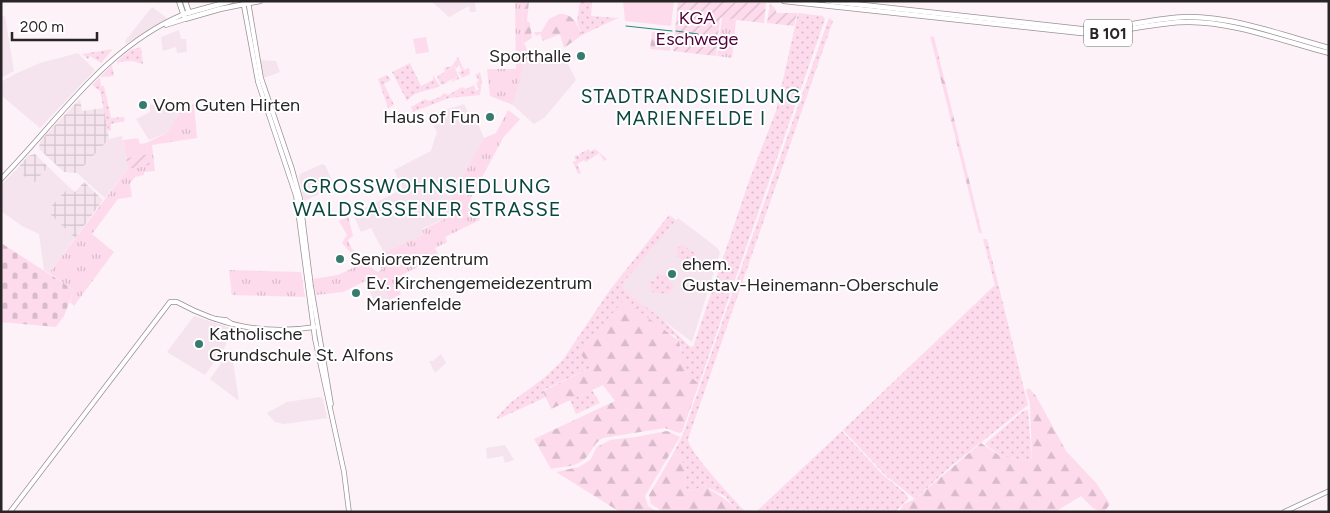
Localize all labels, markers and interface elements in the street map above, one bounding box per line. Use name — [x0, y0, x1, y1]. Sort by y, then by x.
park label: KGA Eschwege — [656, 7, 739, 50]
scale bar — [12, 10, 98, 42]
text: 200 m — [20, 18, 64, 36]
road number: B 101 — [1084, 19, 1132, 46]
place label: Sporthalle — [489, 45, 571, 67]
marker: Sporthalle — [575, 50, 587, 62]
district label: STADTRANDSIEDLUNG MARIENFELDE I — [581, 85, 801, 130]
place label: Vom Guten Hirten — [153, 94, 300, 116]
marker: Vom Guten Hirten — [137, 99, 149, 111]
place label: Haus of Fun — [383, 106, 480, 128]
marker: Haus of Fun — [484, 111, 496, 123]
district label: GROSSWOHNSIEDLUNG WALDSASSENER STRASSE — [292, 174, 562, 221]
place label: Seniorenzentrum — [350, 248, 488, 270]
marker: Seniorenzentrum — [334, 253, 346, 265]
place label: ehem. Gustav-Heinemann-Oberschule — [682, 253, 939, 296]
marker: ehem. Gustav-Heinemann-Oberschule — [666, 268, 678, 280]
place label: Ev. Kirchengemeidezentrum Marienfelde — [366, 272, 592, 315]
marker: Ev. Kirchengemeidezentrum Marienfelde — [350, 287, 362, 299]
place label: Katholische Grundschule St. Alfons — [209, 323, 394, 366]
marker: Katholische Grundschule St. Alfons — [193, 338, 205, 350]

